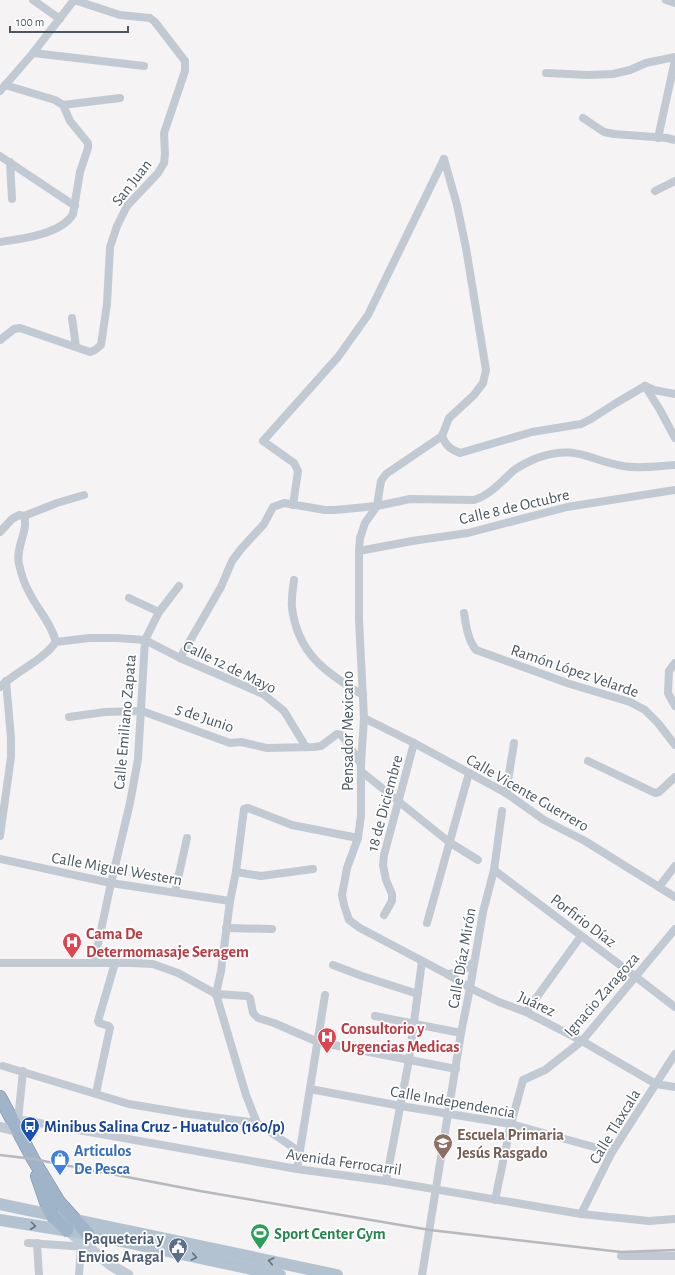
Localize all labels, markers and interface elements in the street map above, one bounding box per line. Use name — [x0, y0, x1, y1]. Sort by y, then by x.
scale bar — [10, 8, 128, 34]
text: 100 m — [16, 16, 44, 28]
street label: San Juan — [109, 156, 155, 209]
street label: Calle 8 de Octubre — [458, 487, 571, 527]
street label: Calle 12 de Mayo — [180, 637, 279, 697]
street label: Ramón López Velarde — [509, 642, 641, 700]
street label: Calle Emiliano Zapata — [111, 654, 139, 790]
street label: Pensador Mexicano — [340, 671, 356, 791]
street label: 5 de Junio — [174, 701, 236, 735]
street label: Calle Vicente Guerrero — [463, 751, 592, 835]
street label: 18 de Diciembre — [364, 753, 406, 853]
street label: Calle Miguel Western — [50, 850, 184, 888]
street label: Porfirio Díaz — [548, 891, 619, 951]
street label: Calle Díaz Mirón — [445, 907, 479, 1010]
place label: Cama De Determomasaje Seragem — [86, 926, 249, 961]
hospital icon: Cama De Determomasaje Seragem — [61, 931, 83, 959]
street label: Ignacio Zaragoza — [561, 950, 642, 1040]
street label: Juárez — [515, 988, 558, 1020]
place label: Consultorio y Urgencias Medicas — [341, 1021, 459, 1055]
hospital icon: Consultorio y Urgencias Medicas — [316, 1026, 338, 1054]
street label: Calle Independencia — [389, 1083, 517, 1121]
street label: Calle Tlaxcala — [586, 1086, 643, 1167]
bus stop icon: Minibus Salina Cruz - Huatulco (160/p) — [19, 1115, 41, 1143]
place label: Minibus Salina Cruz - Huatulco (160/p) — [44, 1119, 285, 1135]
place label: Escuela Primaria Jesús Rasgado — [457, 1127, 564, 1161]
school or university icon: Escuela Primaria Jesús Rasgado — [432, 1132, 454, 1160]
place label: Articulos De Pesca — [74, 1143, 132, 1177]
street label: Avenida Ferrocarril — [285, 1146, 403, 1178]
shop icon: Articulos De Pesca — [49, 1148, 71, 1176]
one-way arrow — [30, 1221, 36, 1230]
sports icon: Sport Center Gym — [249, 1222, 271, 1250]
place label: Sport Center Gym — [274, 1226, 386, 1243]
place label: Paqueteria y Envios Aragal — [78, 1231, 165, 1265]
public building icon: Paqueteria y Envios Aragal — [167, 1236, 189, 1264]
one-way arrow — [191, 1252, 198, 1260]
one-way arrow — [268, 1258, 275, 1266]

